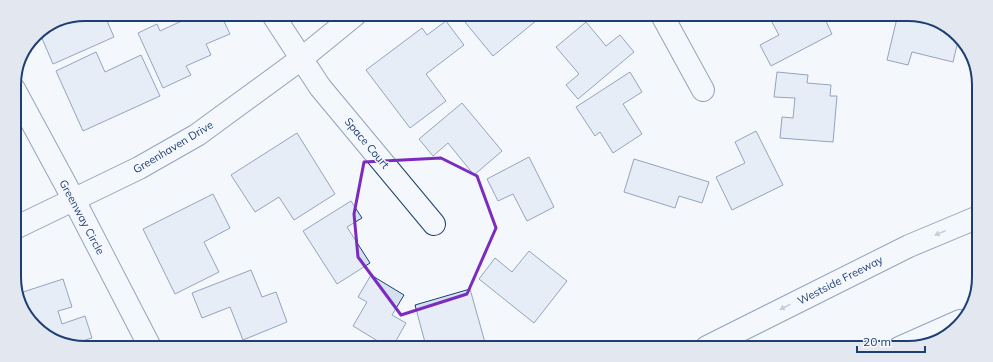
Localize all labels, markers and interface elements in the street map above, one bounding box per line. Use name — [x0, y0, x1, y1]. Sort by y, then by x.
street label: Space Court — [342, 115, 392, 171]
street label: Greenhaven Drive — [130, 118, 216, 176]
street label: Greenway Circle — [56, 177, 108, 257]
one-way arrow — [934, 230, 946, 236]
street label: Westside Freeway — [795, 252, 885, 308]
one-way arrow — [780, 304, 791, 310]
scale bar — [857, 328, 925, 354]
text: 20 m — [863, 334, 891, 349]

